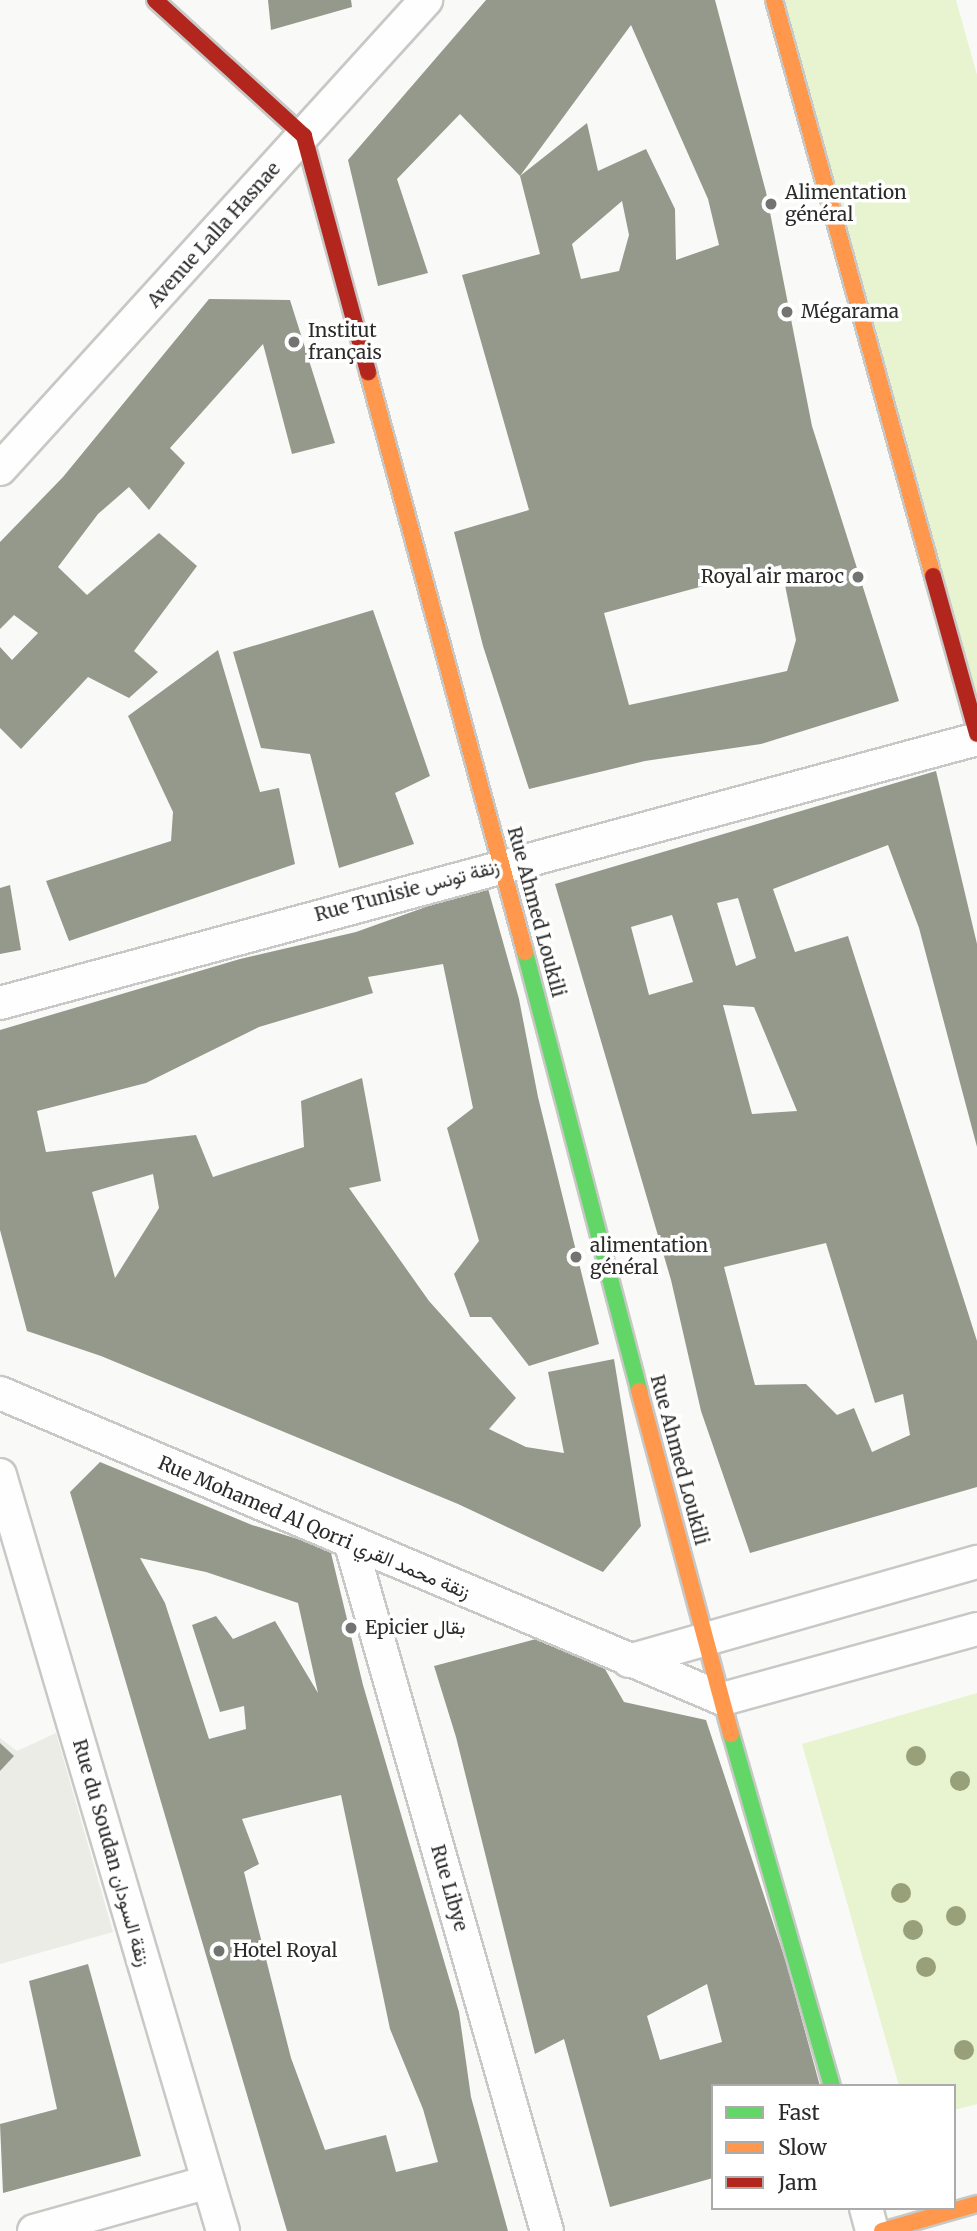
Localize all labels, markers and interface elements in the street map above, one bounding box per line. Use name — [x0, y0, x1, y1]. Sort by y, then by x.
street label: Avenue Lalla Hasnae — [143, 158, 285, 312]
place label: Alimentation général — [785, 182, 907, 226]
marker: Alimentation général — [763, 196, 779, 212]
place label: Mégarama — [801, 301, 899, 323]
marker: Mégarama — [779, 304, 795, 320]
place label: Institut français — [308, 320, 382, 364]
marker: Institut français — [286, 334, 302, 350]
place label: Royal air maroc — [701, 566, 844, 588]
marker: Royal air maroc — [850, 569, 866, 585]
street label: Rue Ahmed Loukili — [502, 824, 570, 1000]
street label: Rue Tunisie زنقة تونس — [312, 855, 502, 927]
place label: alimentation général — [590, 1235, 708, 1279]
marker: alimentation général — [568, 1249, 584, 1265]
street label: Rue Ahmed Loukili — [645, 1372, 713, 1548]
street label: Rue Mohamed Al Qorri زنقة محمد القري — [155, 1452, 473, 1604]
place label: Epicier بقال — [365, 1617, 465, 1639]
marker: Epicier بقال — [343, 1620, 359, 1636]
street label: Rue du Soudan زنقة السودان — [68, 1737, 154, 1969]
street label: Rue Libye — [426, 1842, 472, 1934]
place label: Hotel Royal — [233, 1940, 337, 1962]
marker: Hotel Royal — [211, 1943, 227, 1959]
legend — [711, 2084, 956, 2210]
text: Fast — [778, 2099, 820, 2126]
text: Slow — [778, 2134, 827, 2161]
text: Jam — [778, 2169, 817, 2196]

